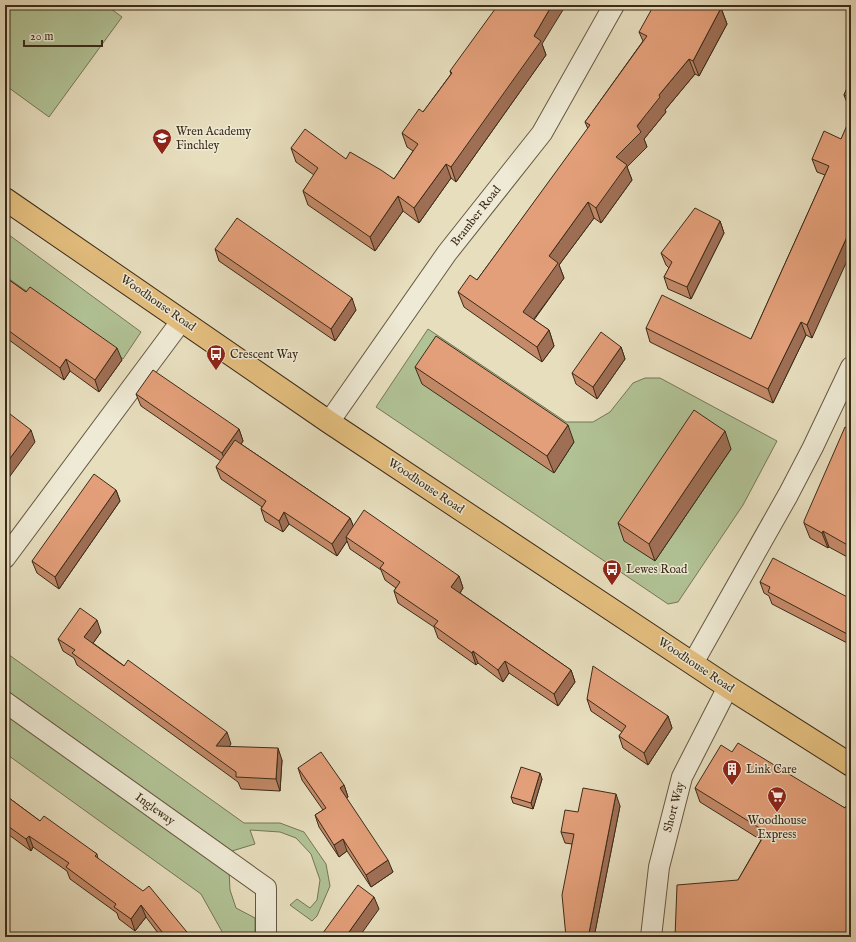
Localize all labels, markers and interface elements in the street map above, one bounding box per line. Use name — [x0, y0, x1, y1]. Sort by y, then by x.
scale bar — [24, 22, 102, 48]
text: 20 m — [30, 29, 53, 44]
place label: Wren Academy Finchley — [176, 124, 251, 153]
school or university icon: Wren Academy Finchley — [151, 127, 173, 155]
street label: Bramber Road — [448, 182, 505, 249]
street label: Woodhouse Road — [117, 271, 199, 335]
bus stop icon: Crescent Way — [205, 343, 227, 371]
place label: Crescent Way — [230, 347, 298, 362]
street label: Woodhouse Road — [385, 455, 467, 517]
bus stop icon: Lewes Road — [601, 558, 623, 586]
place label: Lewes Road — [626, 562, 688, 577]
street label: Woodhouse Road — [655, 634, 737, 696]
building icon: Link Care — [721, 758, 743, 786]
place label: Link Care — [746, 762, 797, 777]
street label: Short Way — [660, 780, 688, 834]
supermarket icon: Woodhouse Express — [766, 785, 788, 813]
street label: Ingleway — [132, 790, 178, 829]
place label: Woodhouse Express — [748, 813, 807, 843]

